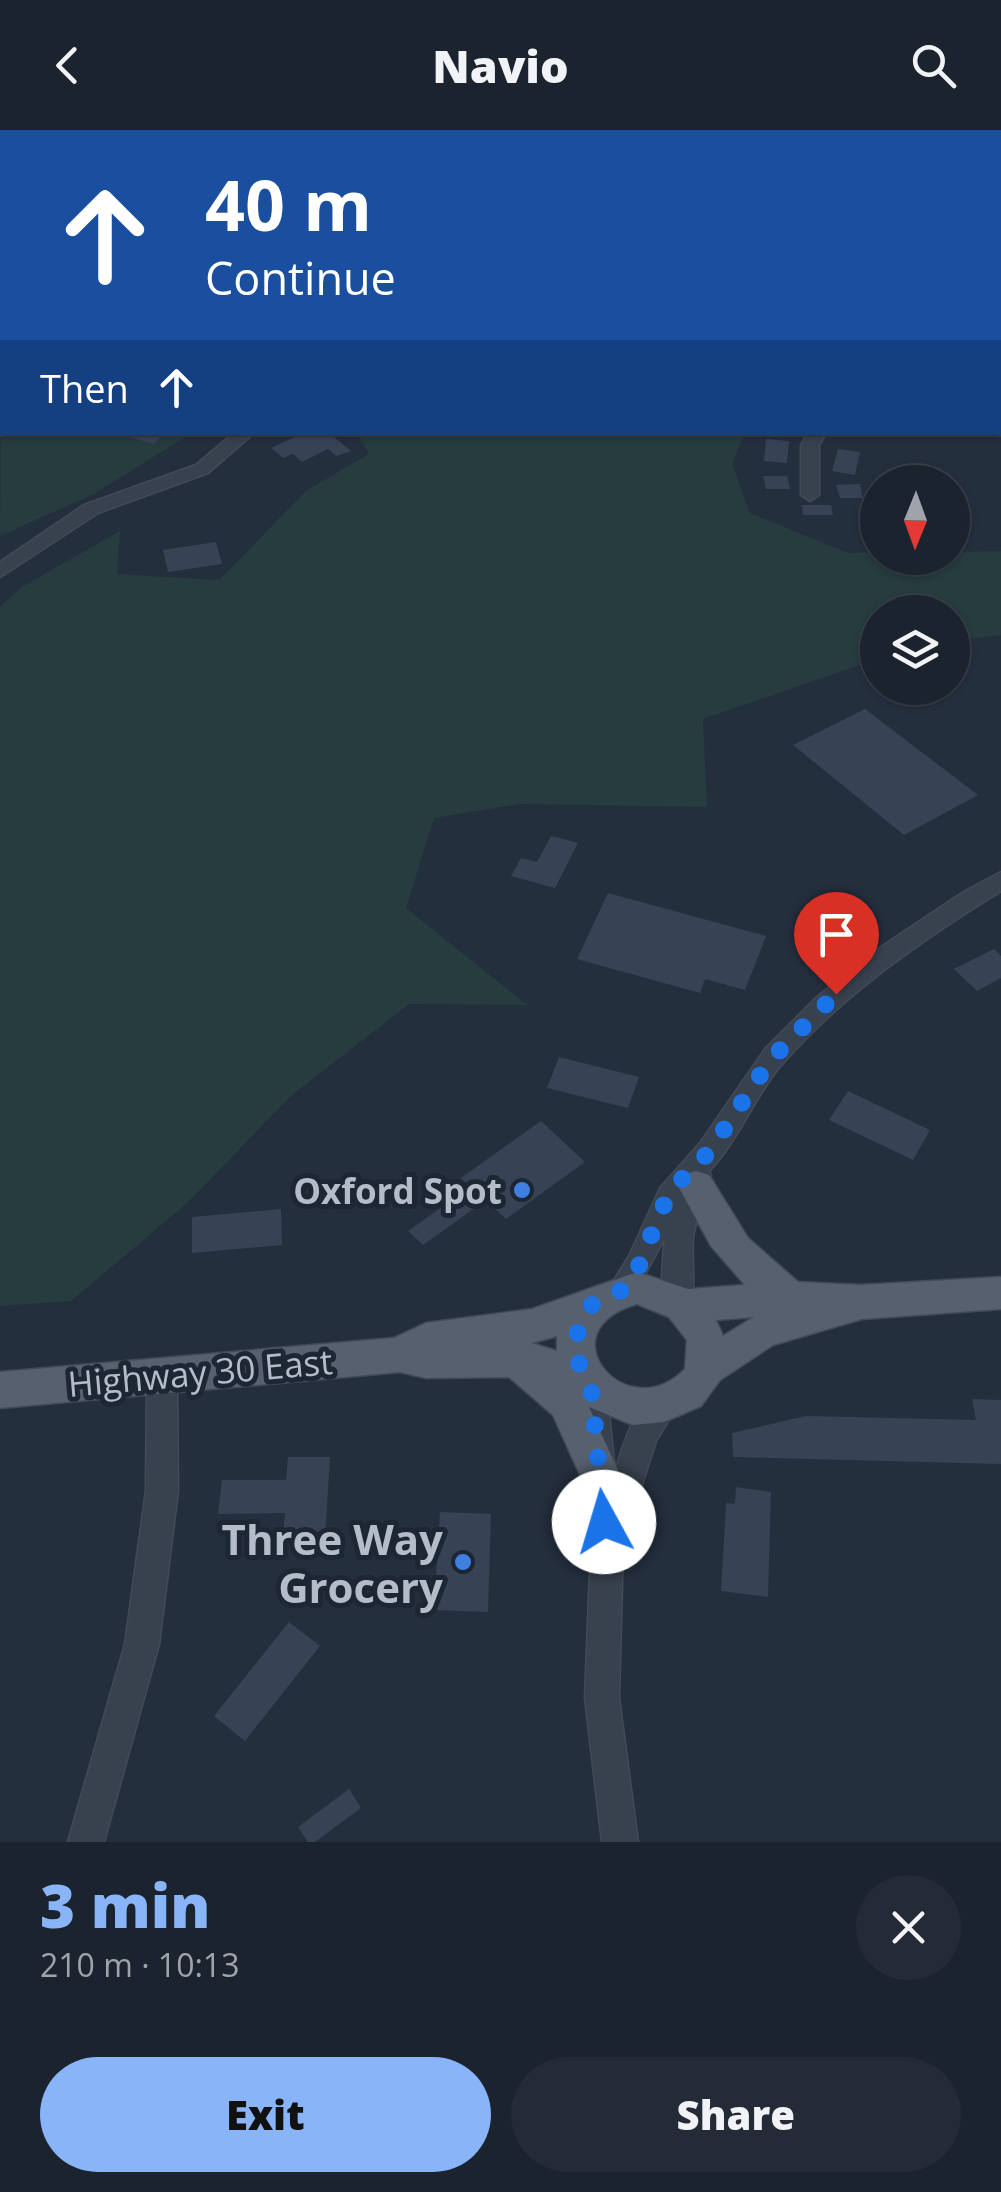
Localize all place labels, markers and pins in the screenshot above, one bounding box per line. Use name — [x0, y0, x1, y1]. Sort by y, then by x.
pin — [794, 892, 879, 995]
place label: Oxford Spot — [293, 1167, 502, 1214]
marker: Oxford Spot — [511, 1179, 533, 1201]
place label: Three Way Grocery — [222, 1510, 443, 1615]
marker: Three Way Grocery — [452, 1551, 474, 1573]

